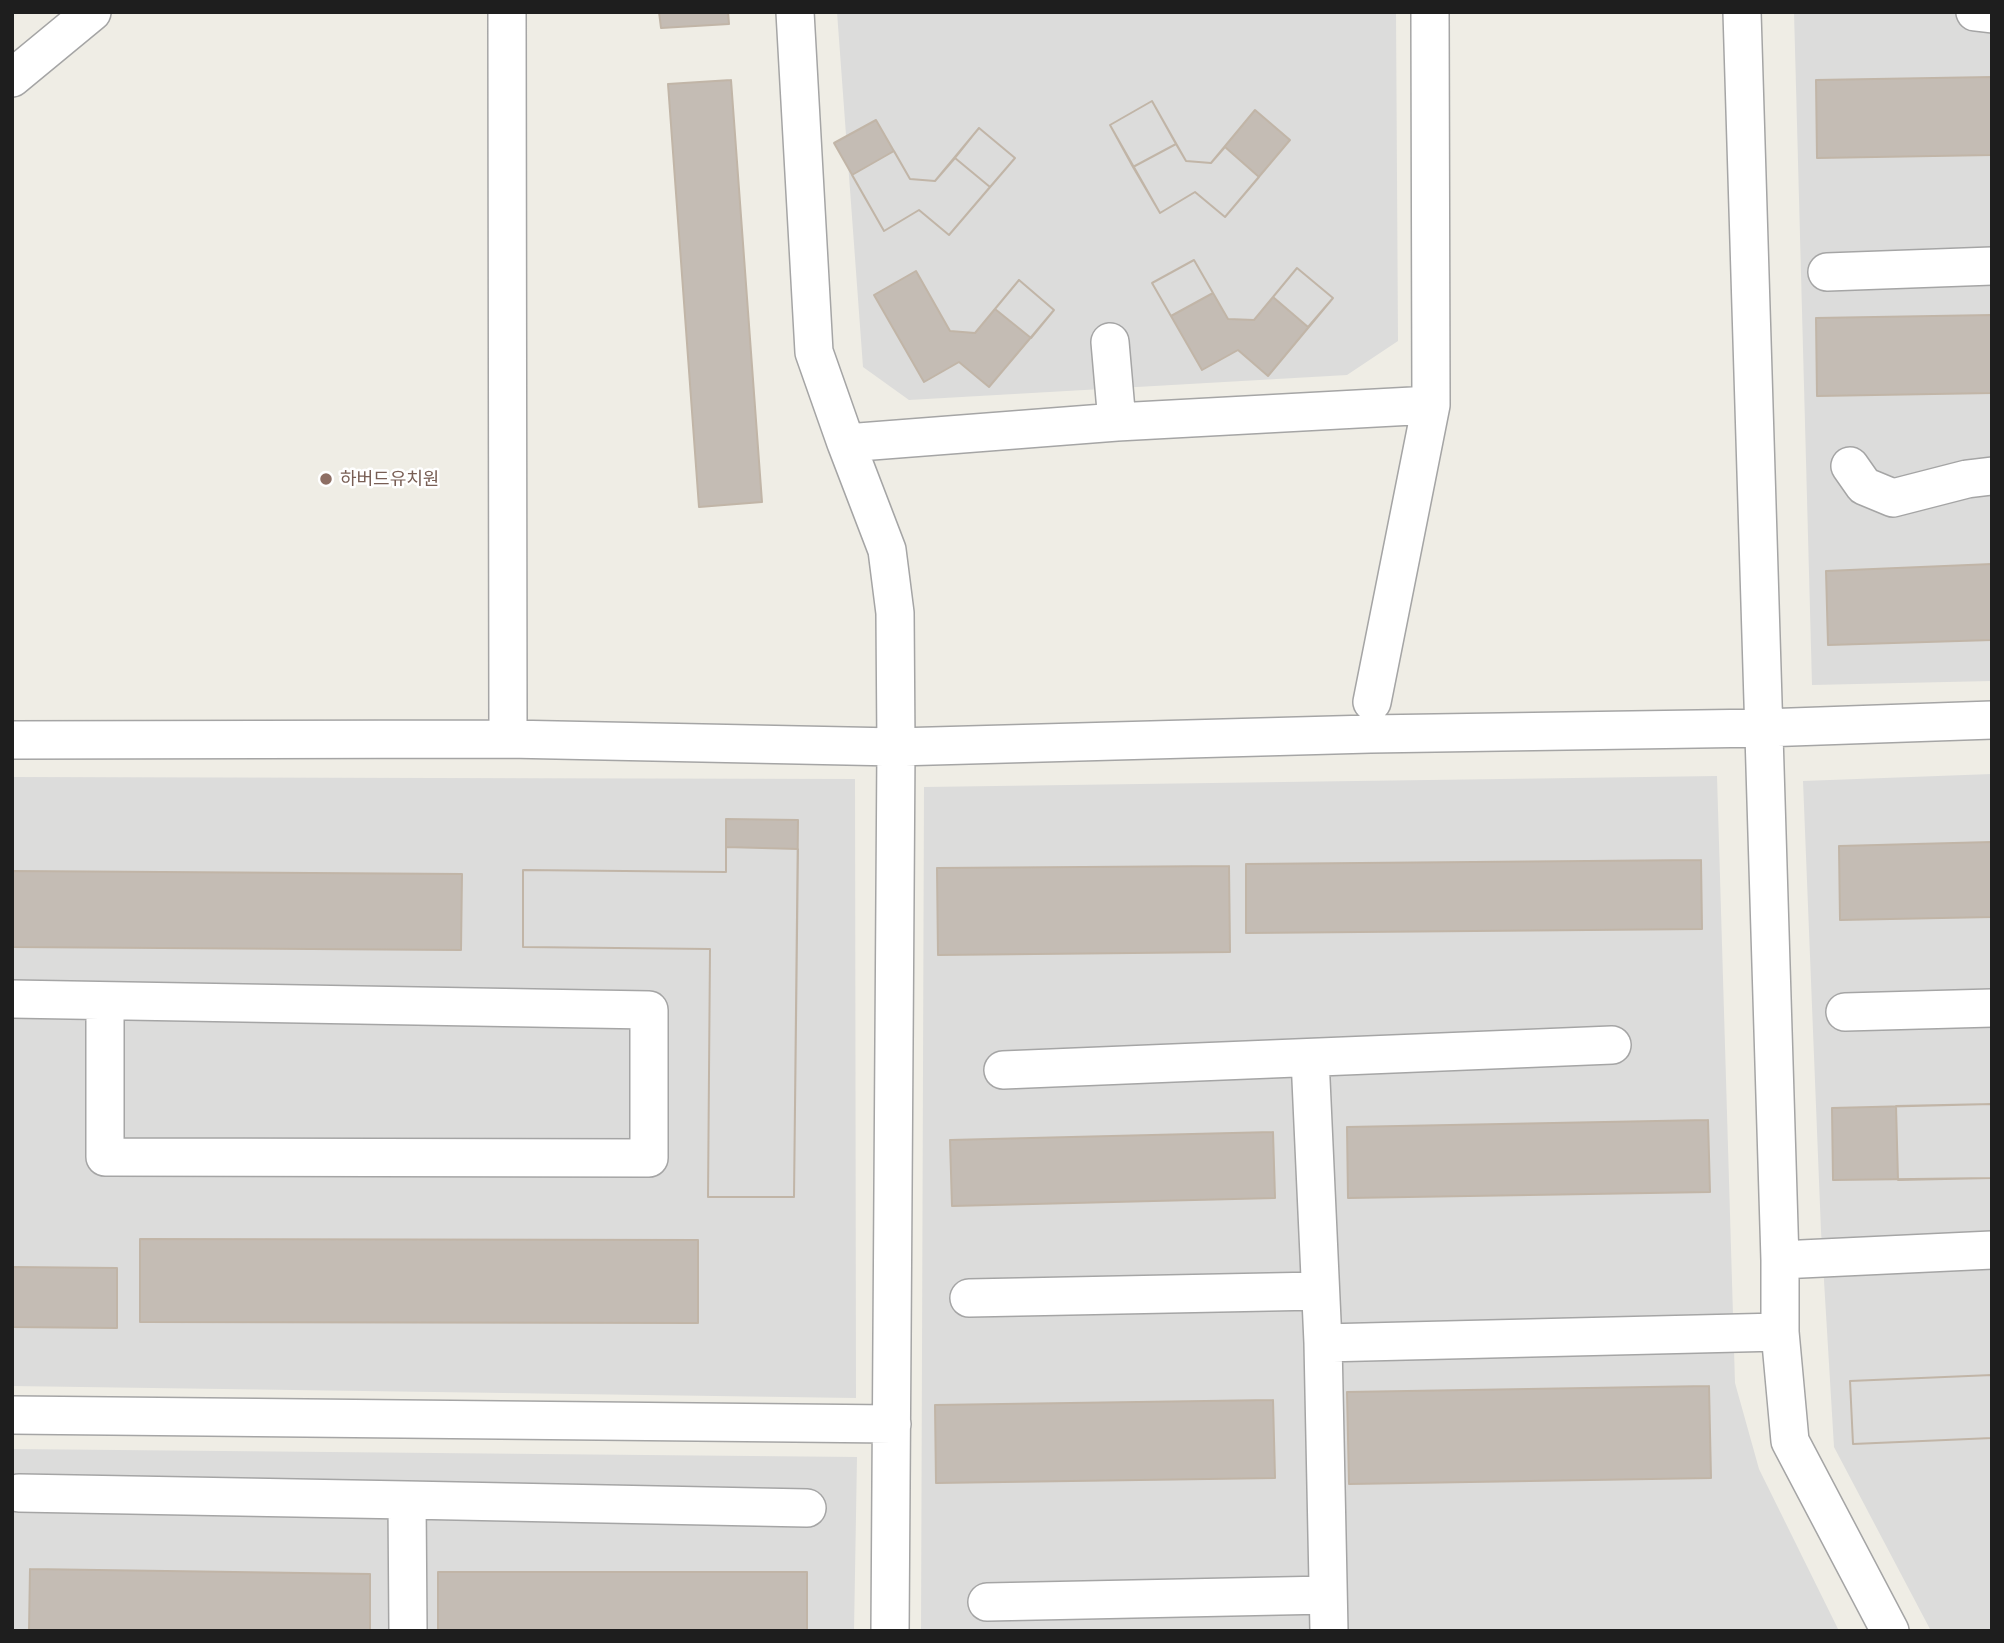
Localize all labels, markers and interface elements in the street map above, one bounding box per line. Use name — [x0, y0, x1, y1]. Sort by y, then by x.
place label: 하버드유치원 — [340, 468, 439, 490]
marker: 하버드유치원 — [318, 471, 334, 487]

